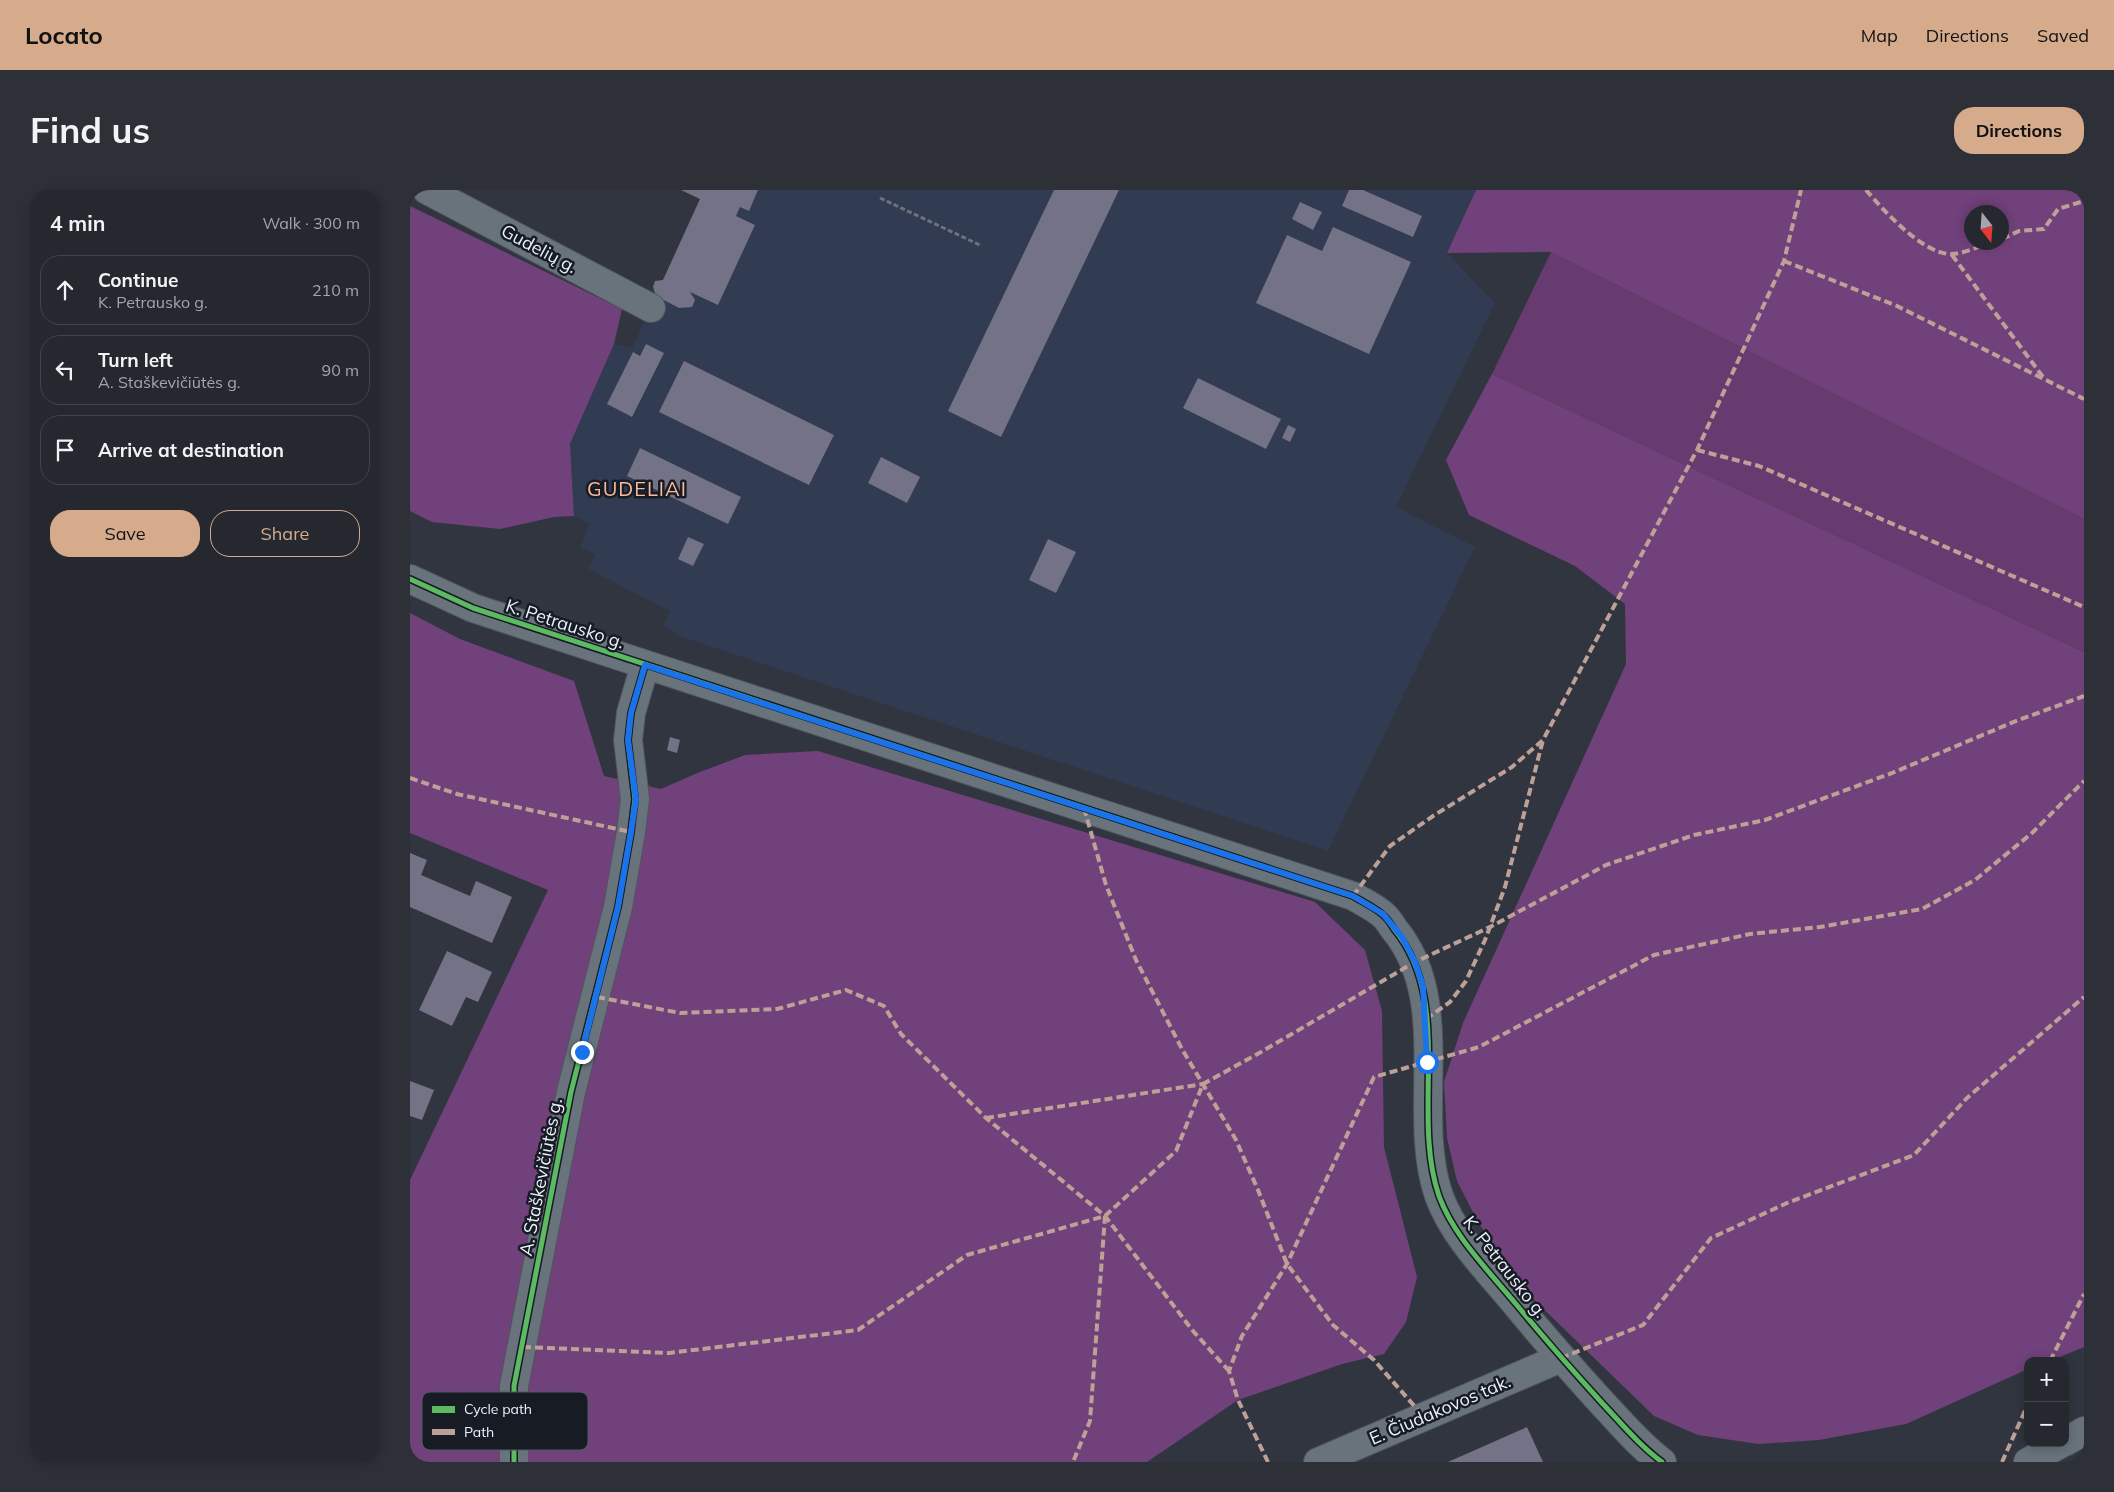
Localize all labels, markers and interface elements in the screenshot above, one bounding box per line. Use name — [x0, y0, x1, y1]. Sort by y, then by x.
text: Locato — [25, 20, 103, 50]
text: Map — [1861, 24, 1898, 47]
text: Directions — [1926, 24, 2009, 47]
text: Saved — [2037, 24, 2089, 47]
button: Directions — [1954, 107, 2084, 154]
text: Find us — [30, 108, 150, 152]
north arrow — [1964, 205, 2009, 250]
text: 4 min — [50, 210, 105, 236]
text: Walk · 300 m — [262, 213, 360, 233]
street label: Gudelių g. — [497, 219, 581, 278]
text: Continue — [98, 268, 178, 292]
icon: ahead — [51, 276, 79, 304]
text: 210 m — [312, 280, 359, 300]
text: K. Petrausko g. — [98, 292, 208, 312]
text: Turn left — [98, 348, 173, 372]
icon: left — [51, 356, 79, 384]
text: 90 m — [322, 360, 359, 380]
text: A. Staškevičiūtės g. — [98, 372, 241, 392]
icon: arrive — [51, 436, 79, 464]
text: Arrive at destination — [98, 438, 284, 462]
district label: GUDELIAI — [587, 476, 687, 501]
button: Save — [50, 510, 200, 557]
button: Share — [210, 510, 360, 557]
street label: K. Petrausko g. — [503, 594, 627, 654]
route end — [571, 1041, 594, 1064]
route start — [1416, 1051, 1439, 1074]
street label: A. Staškevičiūtės g. — [514, 1096, 567, 1258]
street label: K. Petrausko g. — [1458, 1211, 1552, 1322]
map controls — [2024, 1357, 2069, 1447]
button: + — [2024, 1357, 2069, 1402]
street label: E. Čiudakovos tak. — [1366, 1369, 1514, 1450]
legend — [422, 1392, 588, 1450]
text: Cycle path — [464, 1400, 532, 1418]
button: − — [2024, 1402, 2069, 1447]
text: Path — [464, 1423, 494, 1441]

